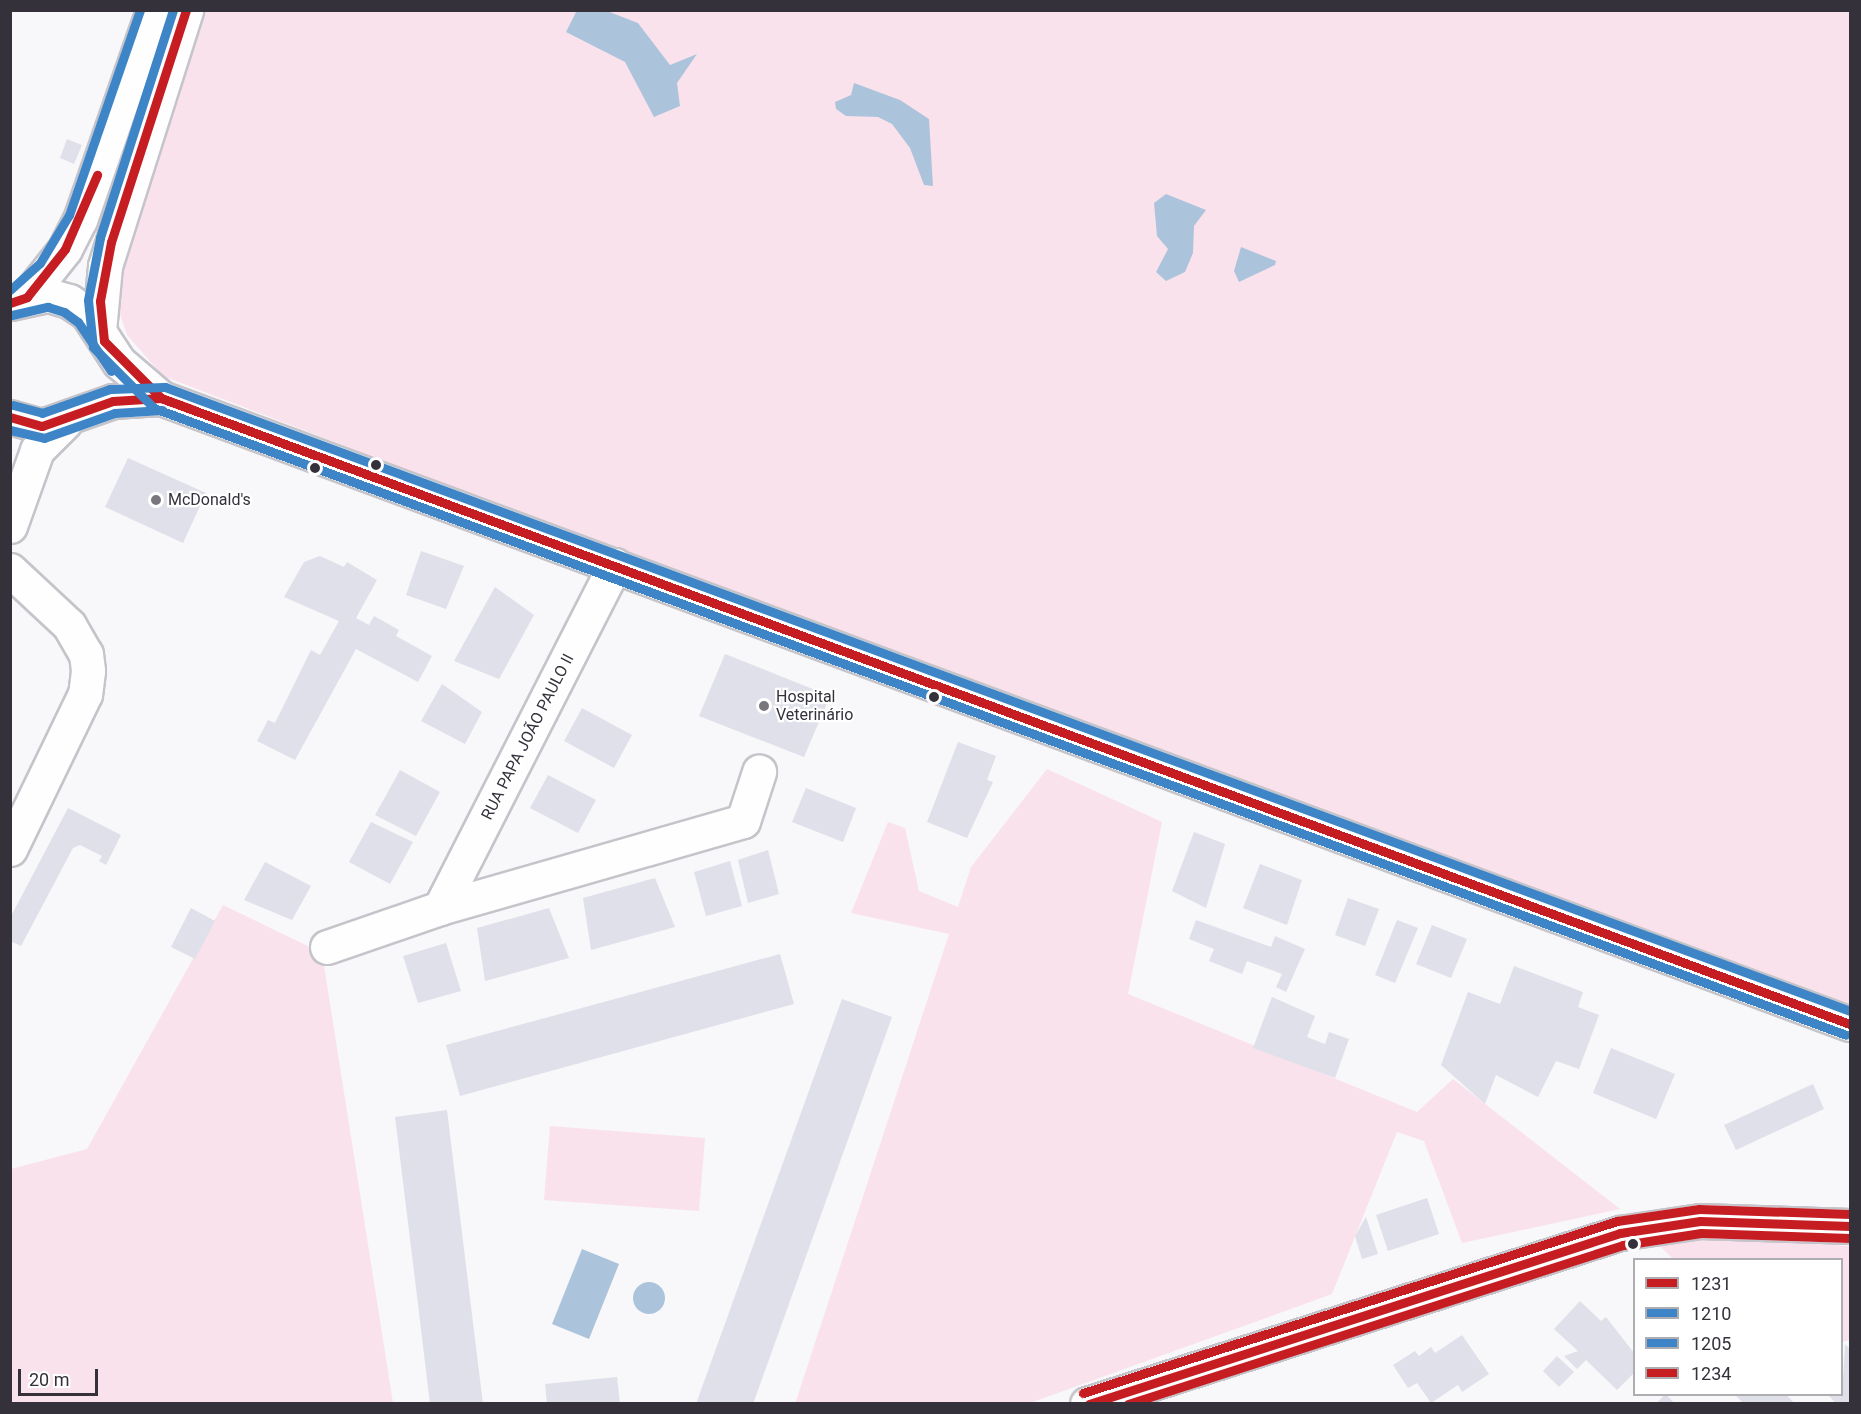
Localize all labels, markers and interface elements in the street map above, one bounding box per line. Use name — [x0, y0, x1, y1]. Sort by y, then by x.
unlabelled marker — [370, 459, 382, 471]
unlabelled marker — [309, 462, 321, 474]
place label: McDonald's — [168, 490, 251, 510]
marker: McDonald's — [149, 493, 163, 507]
street label: RUA PAPA JOÃO PAULO II — [478, 651, 578, 823]
place label: Hospital Veterinário — [776, 687, 853, 725]
unlabelled marker — [928, 691, 940, 703]
marker: Hospital Veterinário — [757, 699, 771, 713]
unlabelled marker — [1627, 1238, 1639, 1250]
legend — [1633, 1258, 1843, 1396]
text: 1231 — [1691, 1273, 1731, 1294]
text: 1210 — [1691, 1303, 1731, 1324]
text: 1205 — [1691, 1333, 1731, 1354]
scale bar — [21, 1357, 100, 1395]
text: 1234 — [1691, 1363, 1731, 1384]
text: 20 m — [29, 1369, 69, 1390]

